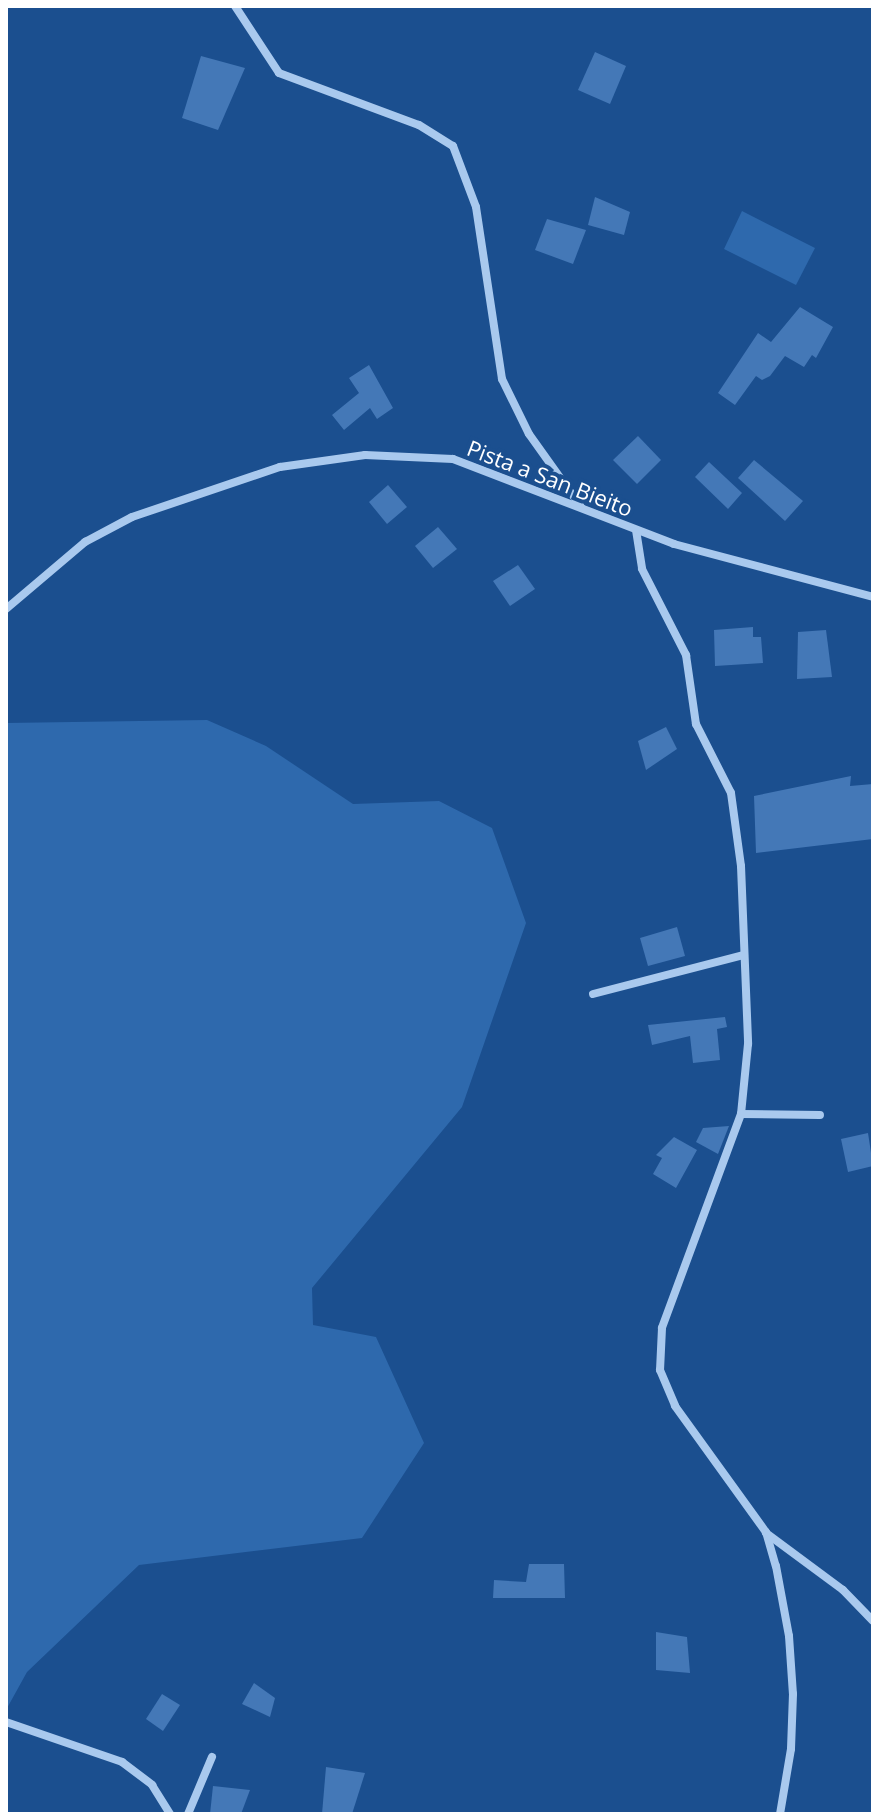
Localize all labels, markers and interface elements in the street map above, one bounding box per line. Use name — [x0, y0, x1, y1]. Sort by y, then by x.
street label: Pista a San Bieito — [463, 434, 637, 522]

